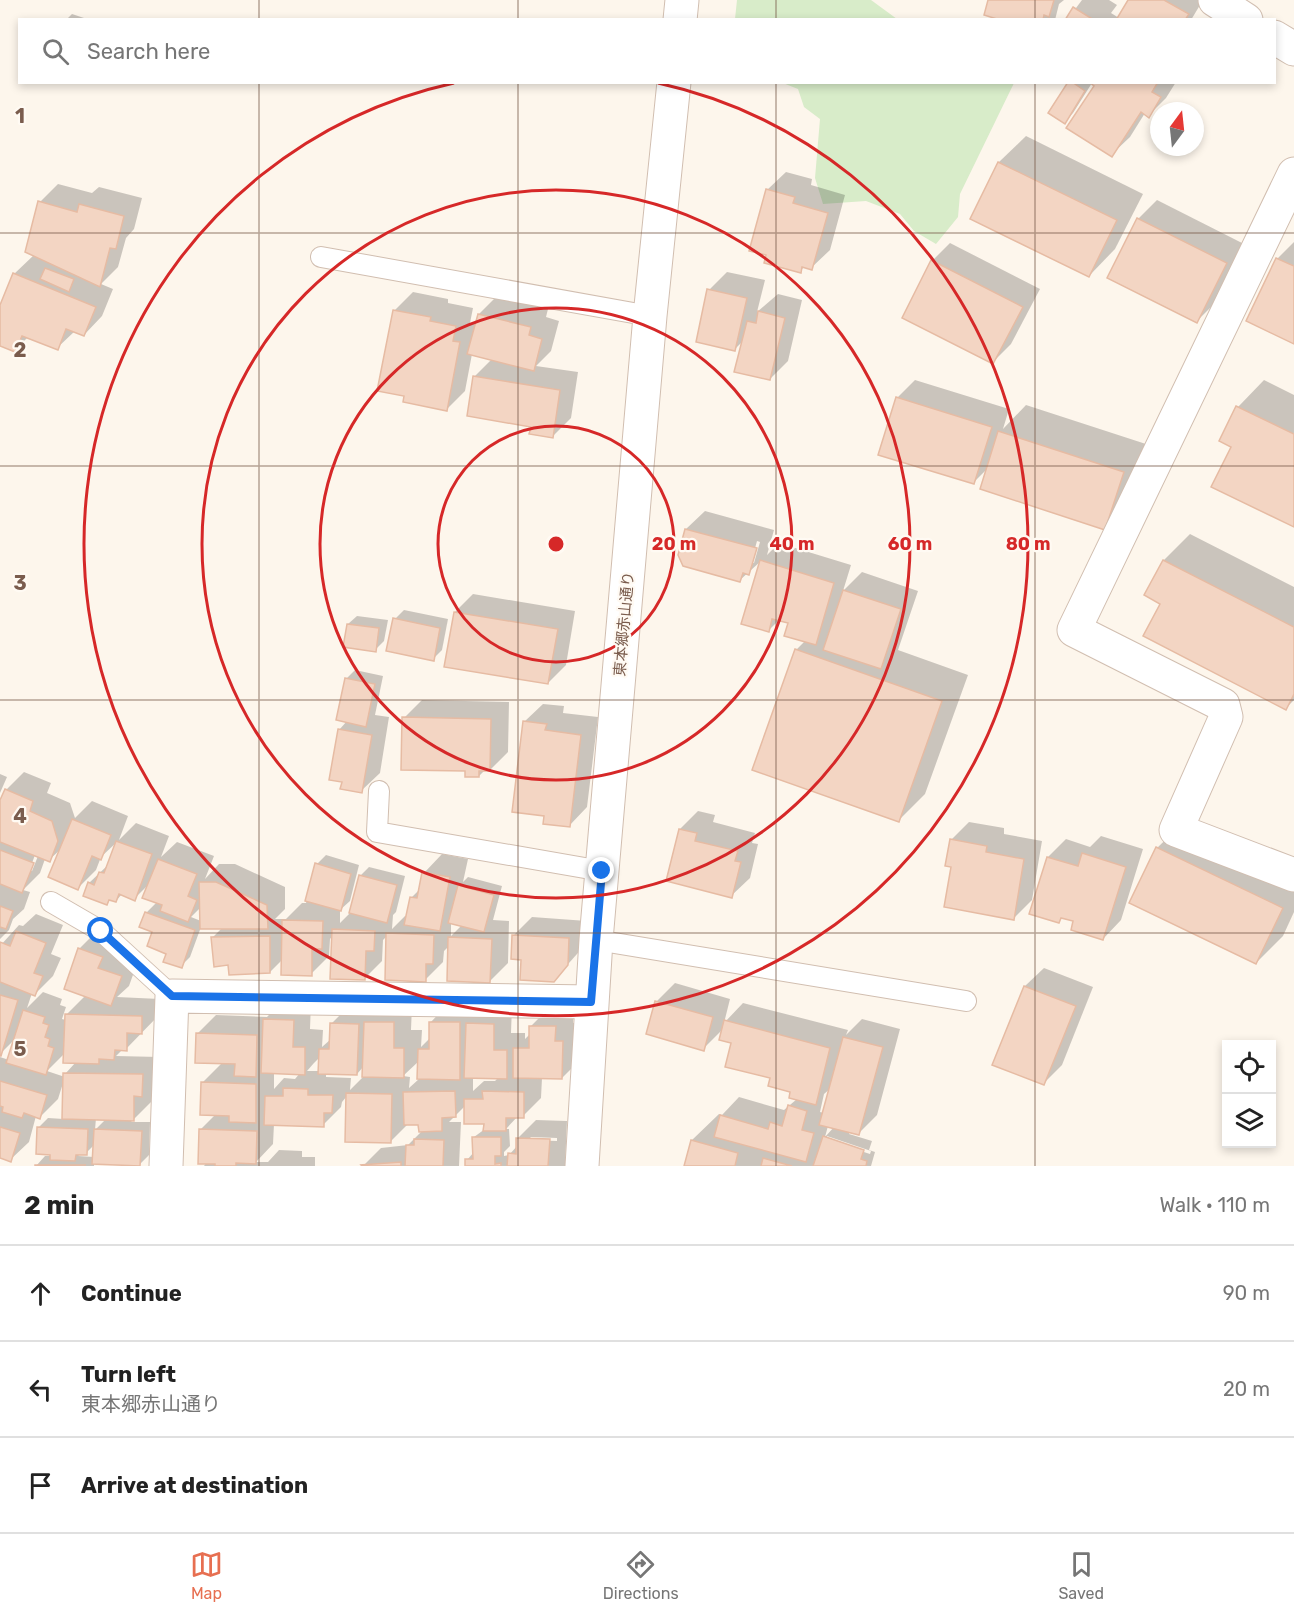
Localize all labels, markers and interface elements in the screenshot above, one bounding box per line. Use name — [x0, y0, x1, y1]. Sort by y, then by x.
search box — [18, 18, 1276, 84]
icon: search — [39, 35, 72, 68]
text: Search here — [87, 38, 210, 65]
north arrow — [1150, 102, 1204, 156]
text: 1 — [15, 104, 25, 128]
text: 2 — [14, 338, 27, 362]
text: 20 m — [652, 533, 696, 555]
text: 40 m — [770, 533, 814, 555]
text: 60 m — [888, 533, 932, 555]
text: 80 m — [1006, 533, 1050, 555]
centre of rings — [546, 534, 566, 554]
text: 3 — [13, 571, 27, 595]
street label: 東本郷赤山通り — [610, 571, 638, 677]
text: 4 — [13, 804, 27, 828]
route end — [588, 857, 614, 883]
route start — [87, 917, 113, 943]
text: 5 — [14, 1037, 27, 1061]
map controls — [1222, 1040, 1276, 1148]
button: locate — [1222, 1040, 1276, 1094]
button: layers — [1222, 1094, 1276, 1148]
text: 2 min — [24, 1190, 94, 1221]
text: Walk · 110 m — [1159, 1193, 1270, 1217]
icon: ahead — [24, 1277, 57, 1310]
text: Continue — [81, 1280, 182, 1307]
text: 90 m — [1223, 1281, 1270, 1305]
text: Turn left — [81, 1361, 176, 1388]
icon: left — [24, 1373, 57, 1406]
text: 20 m — [1223, 1377, 1270, 1401]
text: 東本郷赤山通り — [81, 1392, 221, 1416]
icon: arrive — [24, 1469, 57, 1502]
text: Arrive at destination — [81, 1472, 308, 1499]
tab: Map — [190, 1548, 223, 1603]
tab: Directions — [603, 1548, 679, 1603]
tab: Saved — [1058, 1548, 1104, 1603]

